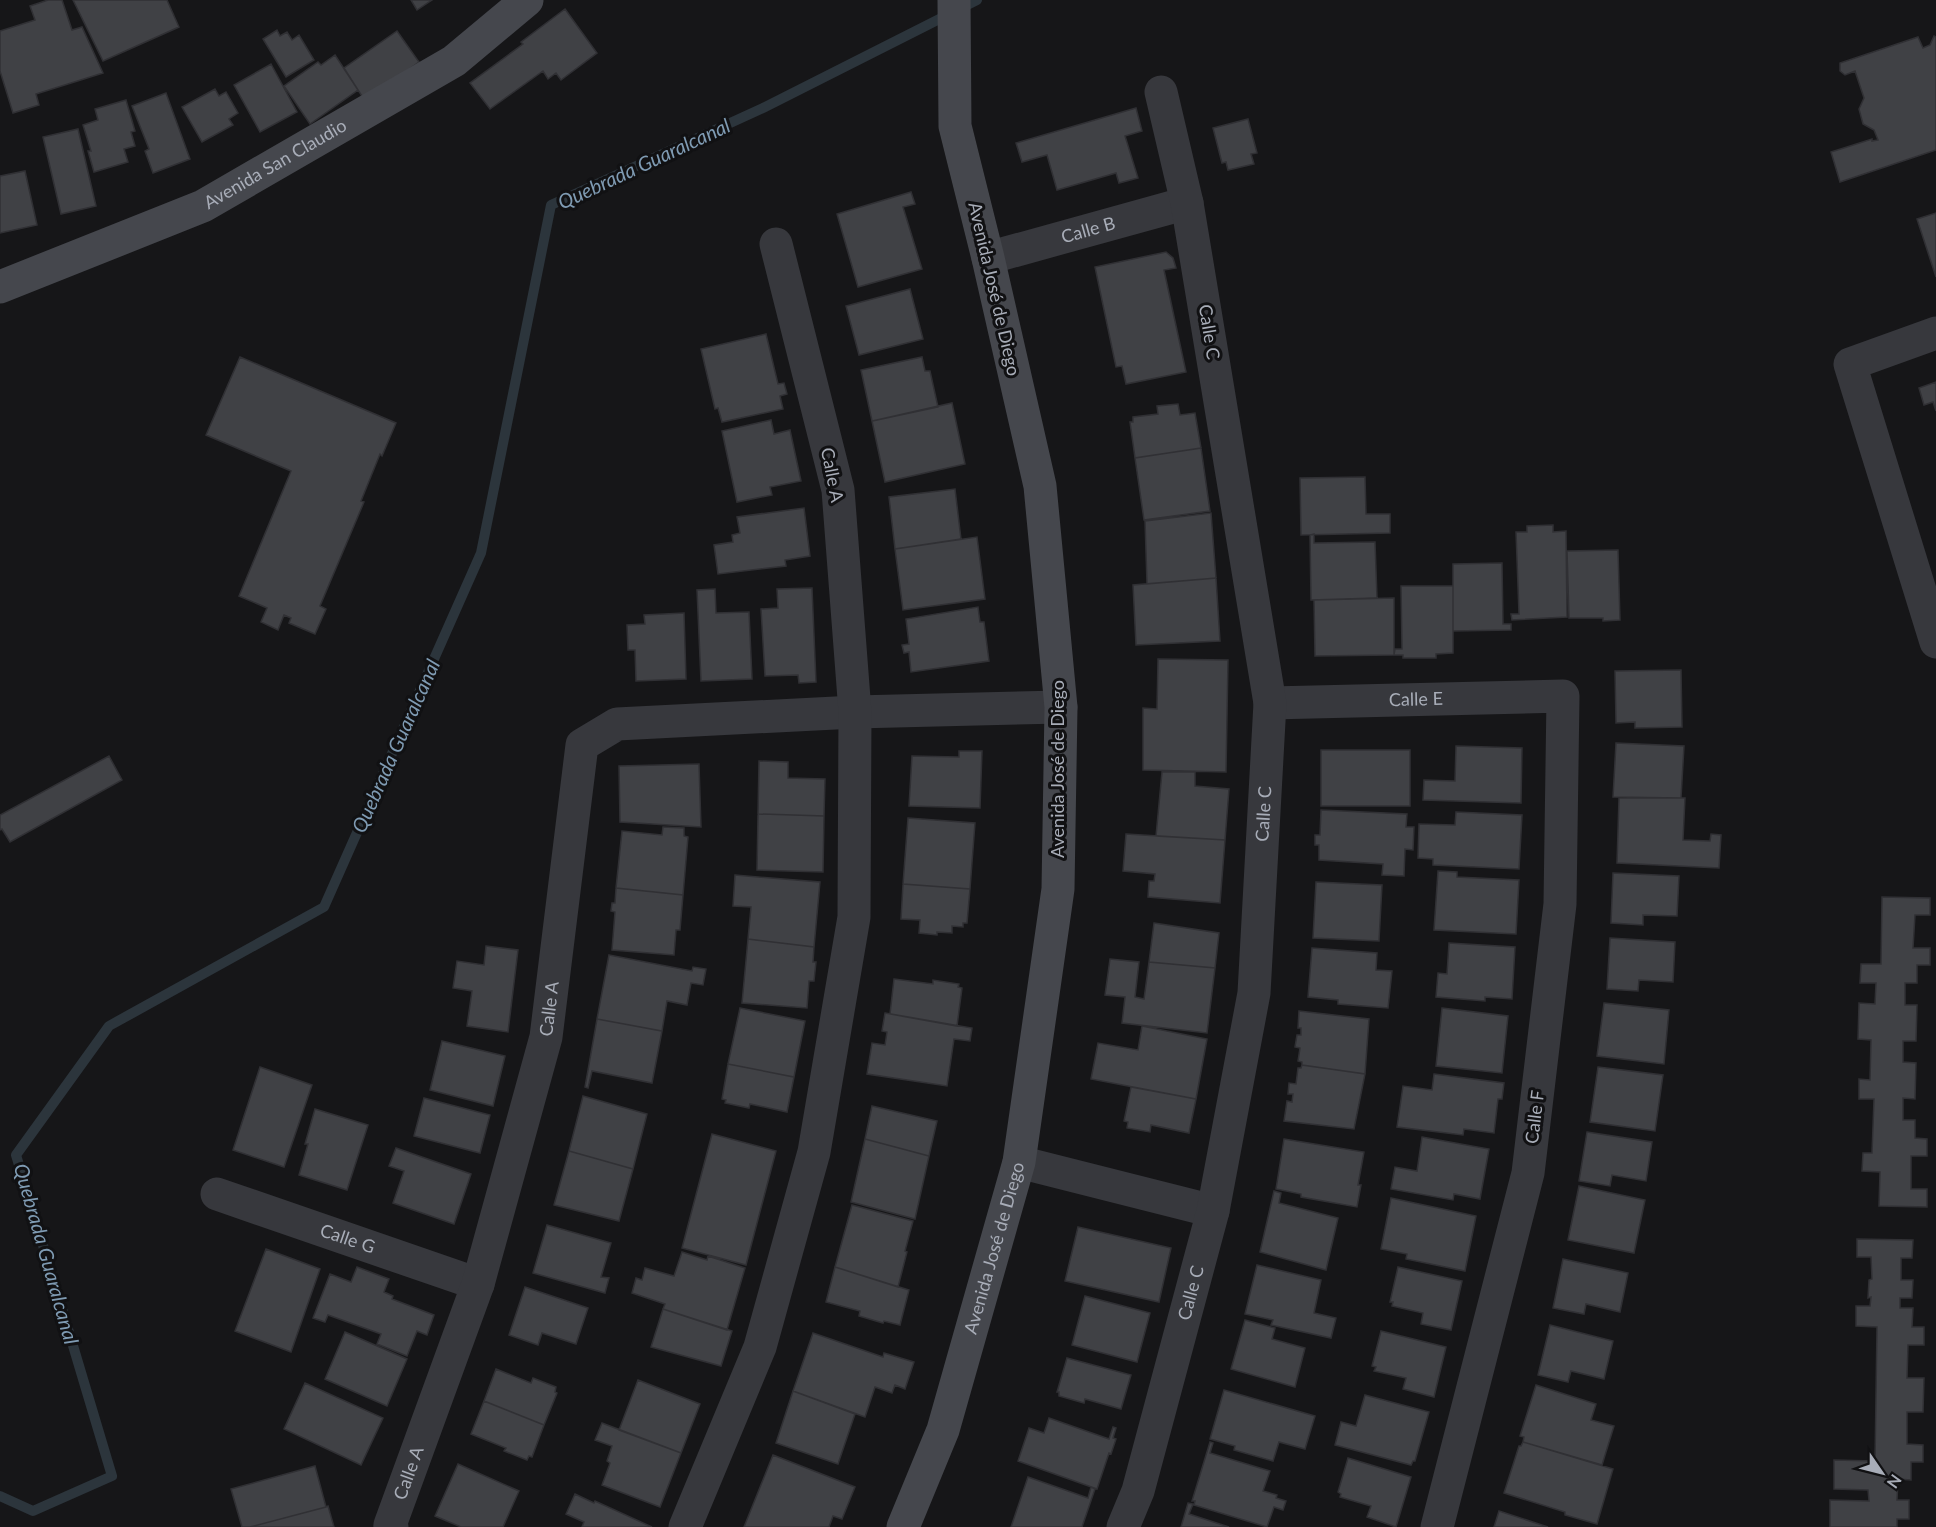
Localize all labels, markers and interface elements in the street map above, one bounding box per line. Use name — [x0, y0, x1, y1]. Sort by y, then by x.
water label: Quebrada Guaralcanal — [554, 112, 734, 214]
street label: Avenida San Claudio — [199, 114, 350, 213]
street label: Avenida José de Diego — [964, 200, 1026, 378]
street label: Calle B — [1058, 211, 1118, 247]
street label: Calle C — [1195, 303, 1225, 361]
street label: Calle A — [817, 446, 849, 505]
water label: Quebrada Guaralcanal — [346, 655, 444, 836]
street label: Avenida José de Diego — [1046, 680, 1068, 858]
street label: Calle E — [1389, 687, 1443, 710]
street label: Calle C — [1250, 786, 1275, 842]
street label: Calle A — [534, 979, 563, 1037]
street label: Calle F — [1520, 1089, 1548, 1145]
street label: Avenida José de Diego — [959, 1159, 1028, 1336]
water label: Quebrada Guaralcanal — [10, 1160, 84, 1348]
street label: Calle G — [317, 1218, 378, 1258]
street label: Calle C — [1172, 1263, 1208, 1322]
street label: Calle A — [388, 1442, 428, 1503]
north arrow — [1852, 1443, 1912, 1503]
text: N — [1883, 1471, 1906, 1492]

